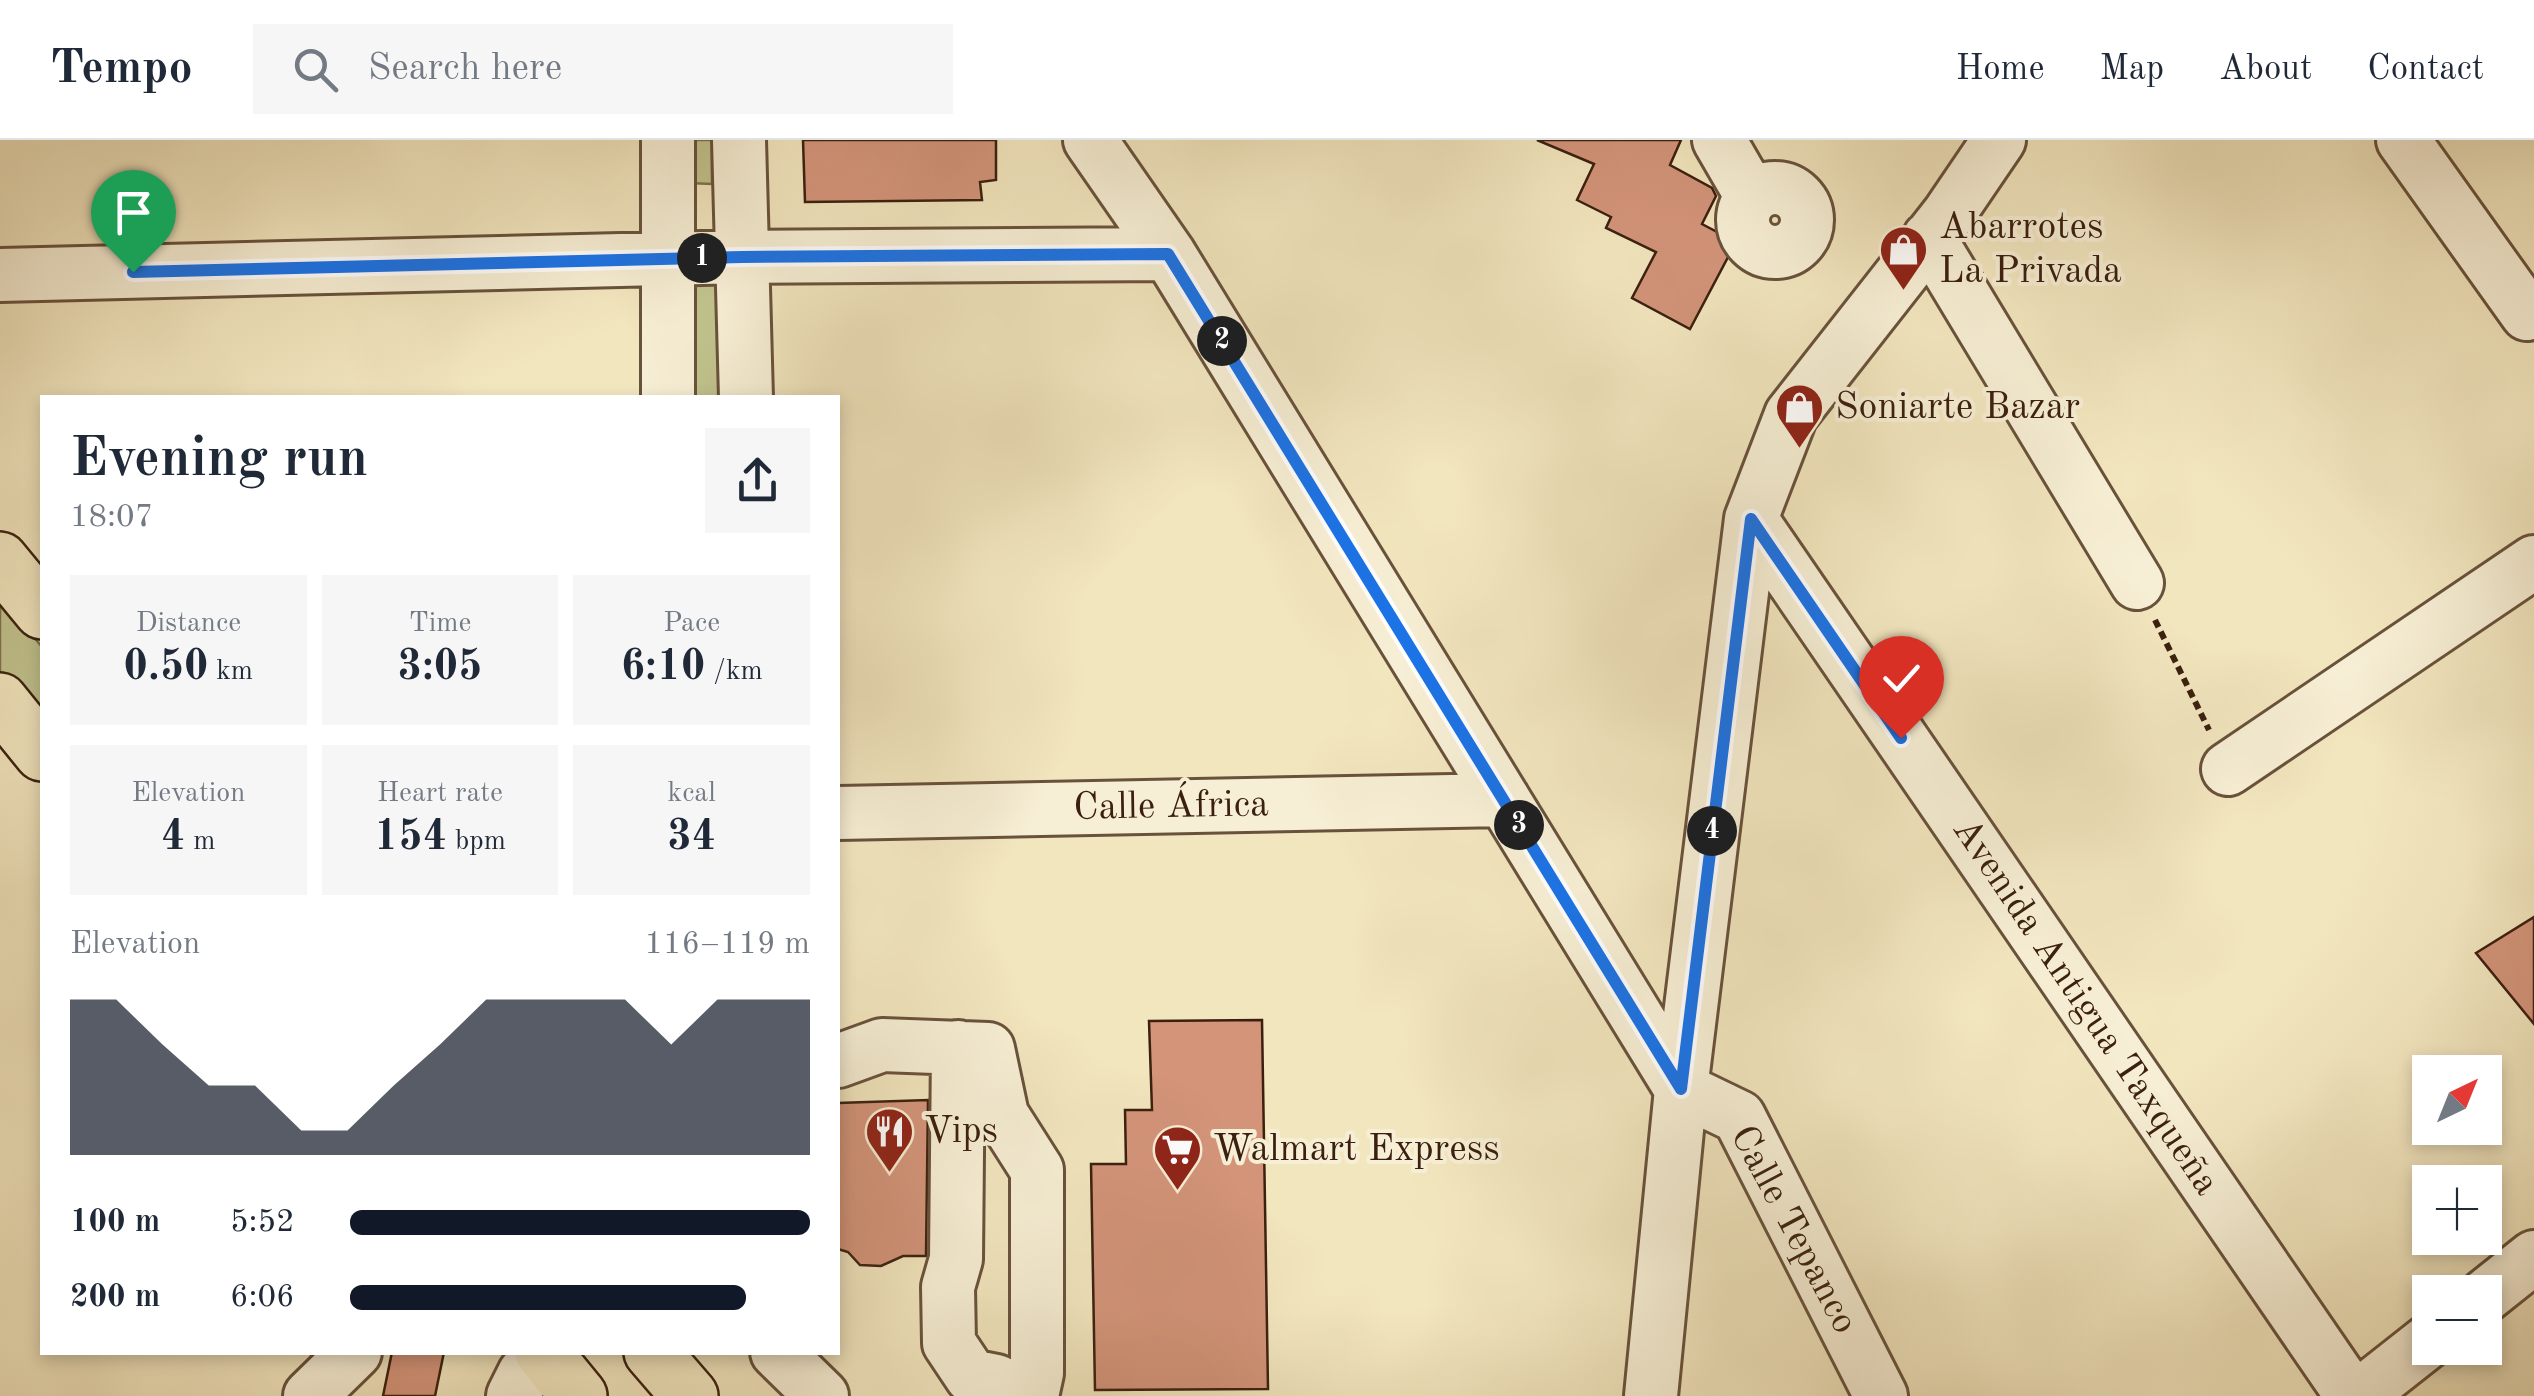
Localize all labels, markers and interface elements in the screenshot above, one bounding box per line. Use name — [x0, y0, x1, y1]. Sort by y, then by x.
search box — [253, 24, 953, 114]
icon: search — [288, 42, 343, 97]
text: Tempo — [50, 45, 193, 93]
text: Search here — [368, 50, 562, 88]
text: Home — [1956, 52, 2045, 87]
text: Map — [2100, 52, 2164, 87]
text: About — [2219, 52, 2312, 87]
text: Contact — [2367, 52, 2484, 87]
pin — [91, 170, 176, 273]
icon: arrive — [106, 185, 161, 240]
place label: Abarrotes La Privada — [1939, 209, 2122, 291]
shop icon: Abarrotes La Privada — [1878, 224, 1930, 292]
pin: 1 — [677, 233, 727, 283]
text: 1 — [694, 244, 710, 272]
pin: 2 — [1197, 316, 1247, 366]
text: 2 — [1214, 327, 1230, 355]
shop icon: Soniarte Bazar — [1774, 382, 1826, 450]
place label: Soniarte Bazar — [1835, 389, 2080, 427]
button: share — [705, 428, 810, 533]
text: Evening run — [70, 433, 368, 488]
text: 18:07 — [70, 502, 153, 534]
text: Distance — [136, 610, 241, 638]
text: Time — [409, 610, 471, 638]
text: Pace — [663, 610, 720, 638]
pin — [1859, 636, 1944, 739]
text: 0.50 — [124, 647, 208, 689]
text: 3:05 — [398, 647, 482, 689]
text: 6:10 — [621, 647, 705, 689]
icon: check — [1874, 651, 1929, 706]
text: km — [208, 658, 253, 686]
text: /km — [705, 658, 763, 686]
street label: Calle África — [1073, 779, 1269, 828]
text: Elevation — [131, 780, 245, 808]
text: Heart rate — [377, 780, 503, 808]
text: kcal — [668, 780, 716, 808]
pin: 3 — [1494, 800, 1544, 850]
pin: 4 — [1687, 806, 1737, 856]
text: 3 — [1511, 811, 1527, 839]
street label: Avenida Antigua Taxqueña — [1945, 812, 2225, 1203]
text: 4 — [161, 817, 185, 859]
text: 154 — [374, 817, 447, 859]
text: 34 — [667, 817, 716, 859]
text: 4 — [1704, 817, 1720, 845]
text: m — [185, 828, 216, 856]
text: bpm — [447, 828, 506, 856]
text: Elevation — [70, 929, 200, 961]
text: 116–119 m — [644, 929, 810, 961]
north arrow — [2412, 1055, 2502, 1145]
map controls — [2412, 1055, 2502, 1365]
restaurant icon: Vips — [863, 1106, 915, 1174]
place label: Vips — [924, 1113, 998, 1151]
street label: Calle Tepanco — [1722, 1120, 1864, 1340]
supermarket icon: Walmart Express — [1152, 1124, 1204, 1192]
place label: Walmart Express — [1213, 1131, 1500, 1169]
button: + — [2412, 1165, 2502, 1255]
text: 100 m — [70, 1207, 160, 1239]
text: 5:52 — [230, 1207, 295, 1239]
button: − — [2412, 1275, 2502, 1365]
text: 200 m — [70, 1282, 160, 1314]
text: 6:06 — [230, 1282, 295, 1314]

